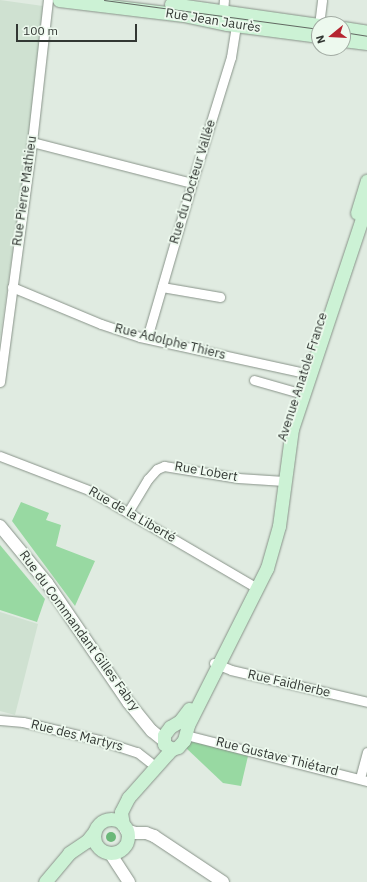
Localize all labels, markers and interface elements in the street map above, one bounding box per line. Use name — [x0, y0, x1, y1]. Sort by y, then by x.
street label: Rue Jean Jaurès — [164, 6, 262, 36]
scale bar — [18, 16, 139, 42]
north arrow — [311, 16, 351, 56]
text: 100 m — [23, 23, 58, 38]
text: N — [313, 33, 328, 45]
street label: Rue du Docteur Vallée — [167, 118, 219, 246]
street label: Rue Pierre Mathieu — [10, 135, 40, 247]
street label: Avenue Anatole France — [275, 311, 331, 443]
street label: Rue Adolphe Thiers — [113, 321, 227, 363]
street label: Rue Lobert — [173, 459, 239, 485]
street label: Rue de la Liberté — [86, 484, 178, 546]
street label: Rue du Commandant Gilles Fabry — [16, 548, 142, 714]
street label: Rue Faidherbe — [246, 667, 332, 701]
street label: Rue des Martyrs — [29, 717, 125, 755]
street label: Rue Gustave Thiétard — [214, 734, 340, 780]

